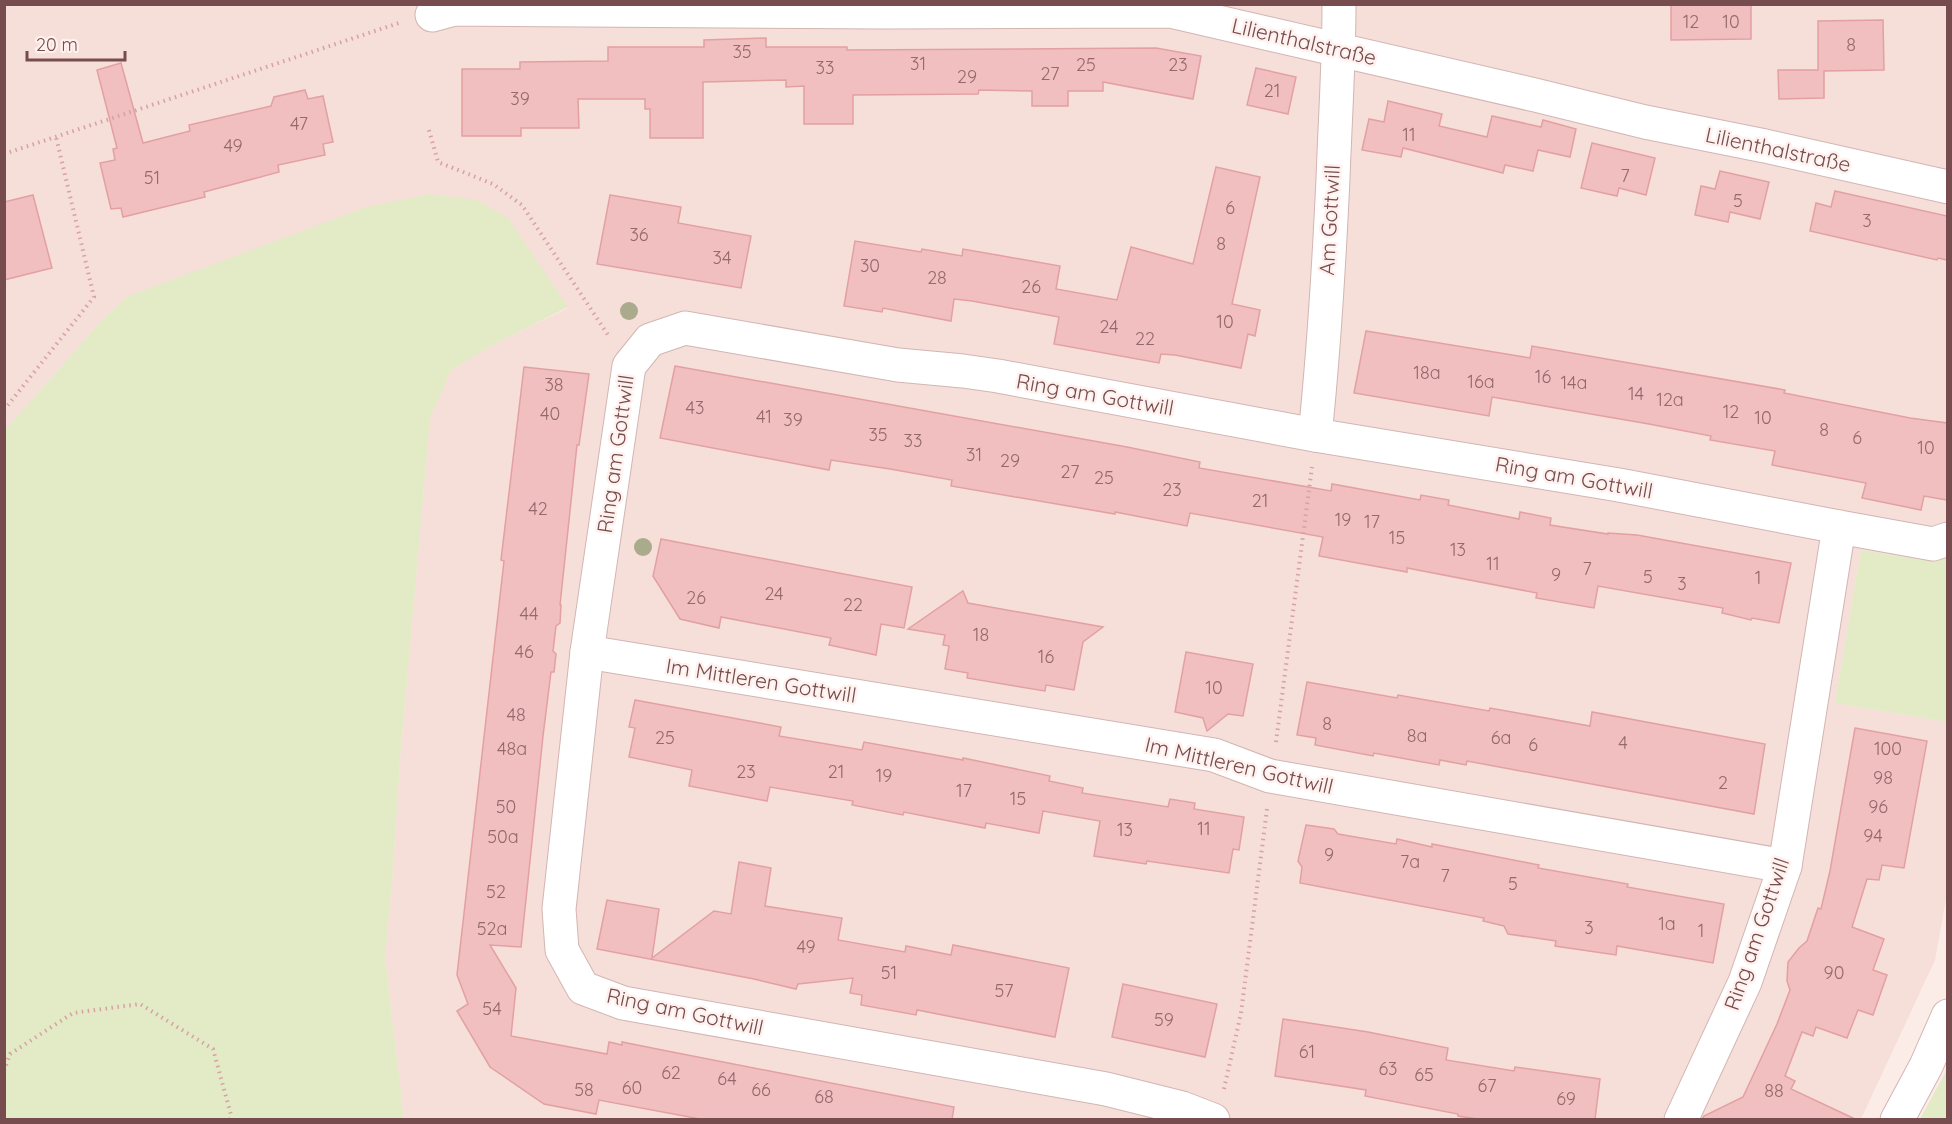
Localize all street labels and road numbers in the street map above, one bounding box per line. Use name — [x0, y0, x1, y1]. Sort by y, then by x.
street label: Lilienthalstraße — [1229, 12, 1379, 70]
street label: Lilienthalstraße — [1703, 121, 1853, 177]
street label: Am Gottwill — [1313, 164, 1345, 276]
street label: Ring am Gottwill — [1014, 367, 1176, 421]
street label: Ring am Gottwill — [591, 373, 639, 535]
street label: Ring am Gottwill — [1493, 450, 1655, 504]
street label: Im Mittleren Gottwill — [664, 652, 858, 708]
street label: Im Mittleren Gottwill — [1143, 731, 1336, 799]
street label: Ring am Gottwill — [1718, 854, 1794, 1013]
street label: Ring am Gottwill — [605, 982, 766, 1040]

